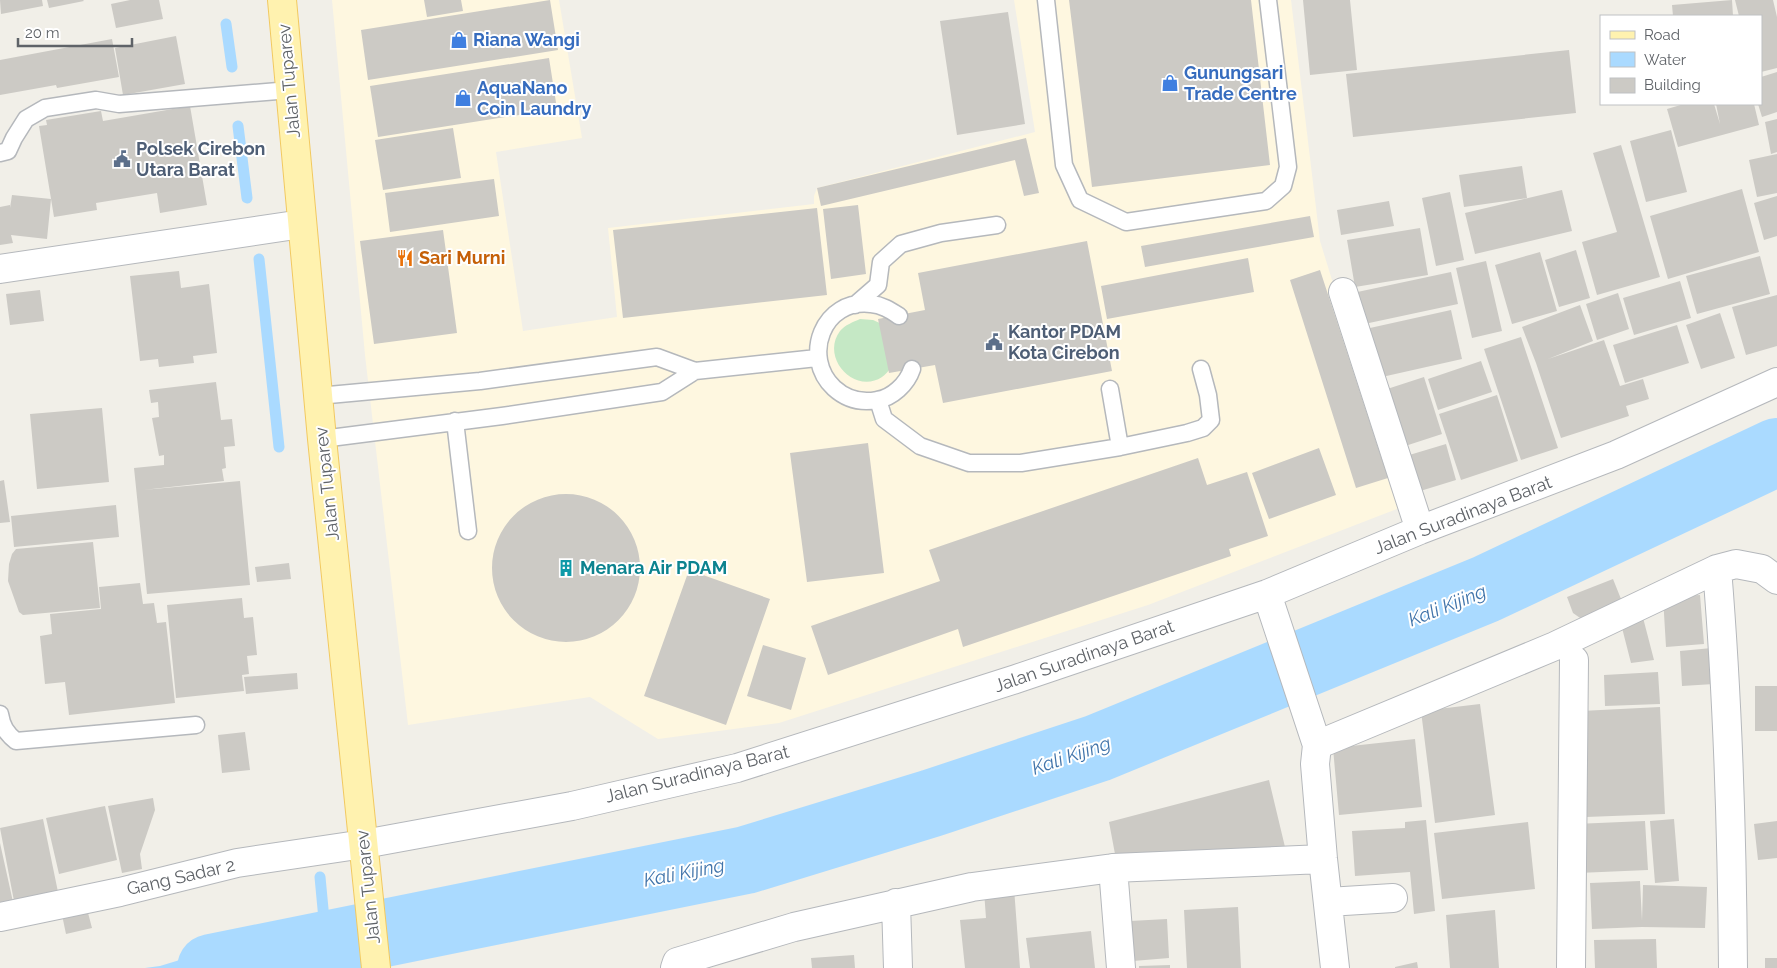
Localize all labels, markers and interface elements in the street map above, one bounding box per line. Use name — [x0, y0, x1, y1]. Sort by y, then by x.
scale bar — [18, 15, 131, 47]
legend — [1600, 15, 1762, 105]
street label: Jalan Tuparev — [273, 23, 304, 139]
text: 20 m — [25, 24, 60, 42]
text: Road — [1644, 26, 1680, 44]
place label: Riana Wangi — [473, 29, 580, 50]
shop icon: Riana Wangi — [449, 30, 469, 50]
text: Water — [1644, 51, 1687, 69]
place label: Gunungsari Trade Centre — [1184, 62, 1297, 104]
shop icon: Gunungsari Trade Centre — [1160, 73, 1180, 93]
text: Building — [1644, 76, 1701, 94]
place label: AquaNano Coin Laundry — [477, 77, 591, 119]
shop icon: AquaNano Coin Laundry — [453, 88, 473, 108]
place label: Polsek Cirebon Utara Barat — [136, 138, 265, 180]
public building icon: Polsek Cirebon Utara Barat — [112, 149, 132, 169]
place label: Sari Murni — [419, 247, 505, 268]
restaurant icon: Sari Murni — [395, 248, 415, 268]
place label: Kantor PDAM Kota Cirebon — [1008, 321, 1121, 363]
public building icon: Kantor PDAM Kota Cirebon — [984, 332, 1004, 352]
street label: Jalan Tuparev — [310, 426, 343, 542]
street label: Jalan Suradinaya Barat — [1371, 471, 1555, 558]
place label: Menara Air PDAM — [580, 557, 727, 578]
building icon: Menara Air PDAM — [556, 558, 576, 578]
water label: Kali Kijing — [1405, 579, 1489, 631]
street label: Jalan Suradinaya Barat — [991, 615, 1176, 696]
water label: Kali Kijing — [1029, 731, 1113, 779]
street label: Jalan Suradinaya Barat — [603, 740, 791, 807]
street label: Jalan Tuparev — [351, 829, 384, 945]
water label: Kali Kijing — [642, 853, 726, 891]
street label: Gang Sadar 2 — [125, 854, 237, 899]

